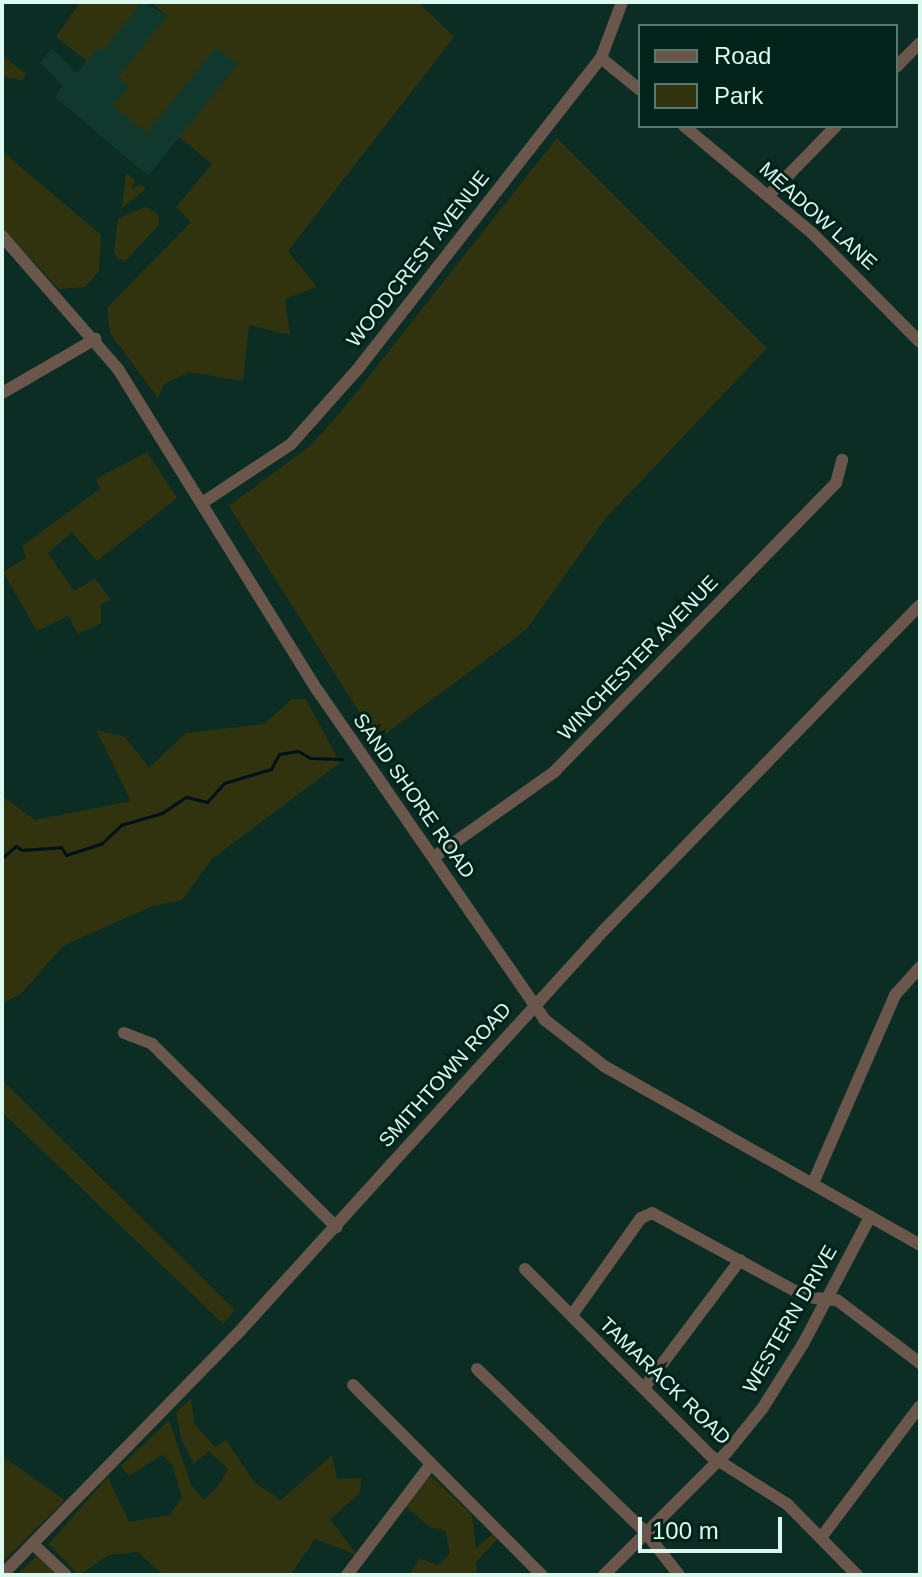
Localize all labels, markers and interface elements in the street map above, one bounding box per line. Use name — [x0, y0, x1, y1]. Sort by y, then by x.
legend — [638, 24, 898, 128]
text: Road — [714, 42, 771, 69]
text: Park — [714, 82, 763, 109]
street label: MEADOW LANE — [754, 157, 882, 275]
street label: WOODCREST AVENUE — [341, 166, 495, 352]
street label: WINCHESTER AVENUE — [553, 570, 723, 746]
street label: SAND SHORE ROAD — [348, 709, 480, 883]
street label: SMITHTOWN ROAD — [374, 998, 516, 1152]
street label: WESTERN DRIVE — [738, 1241, 842, 1397]
street label: TAMARACK ROAD — [594, 1312, 736, 1450]
scale bar — [642, 1501, 786, 1551]
text: 100 m — [652, 1517, 719, 1544]

